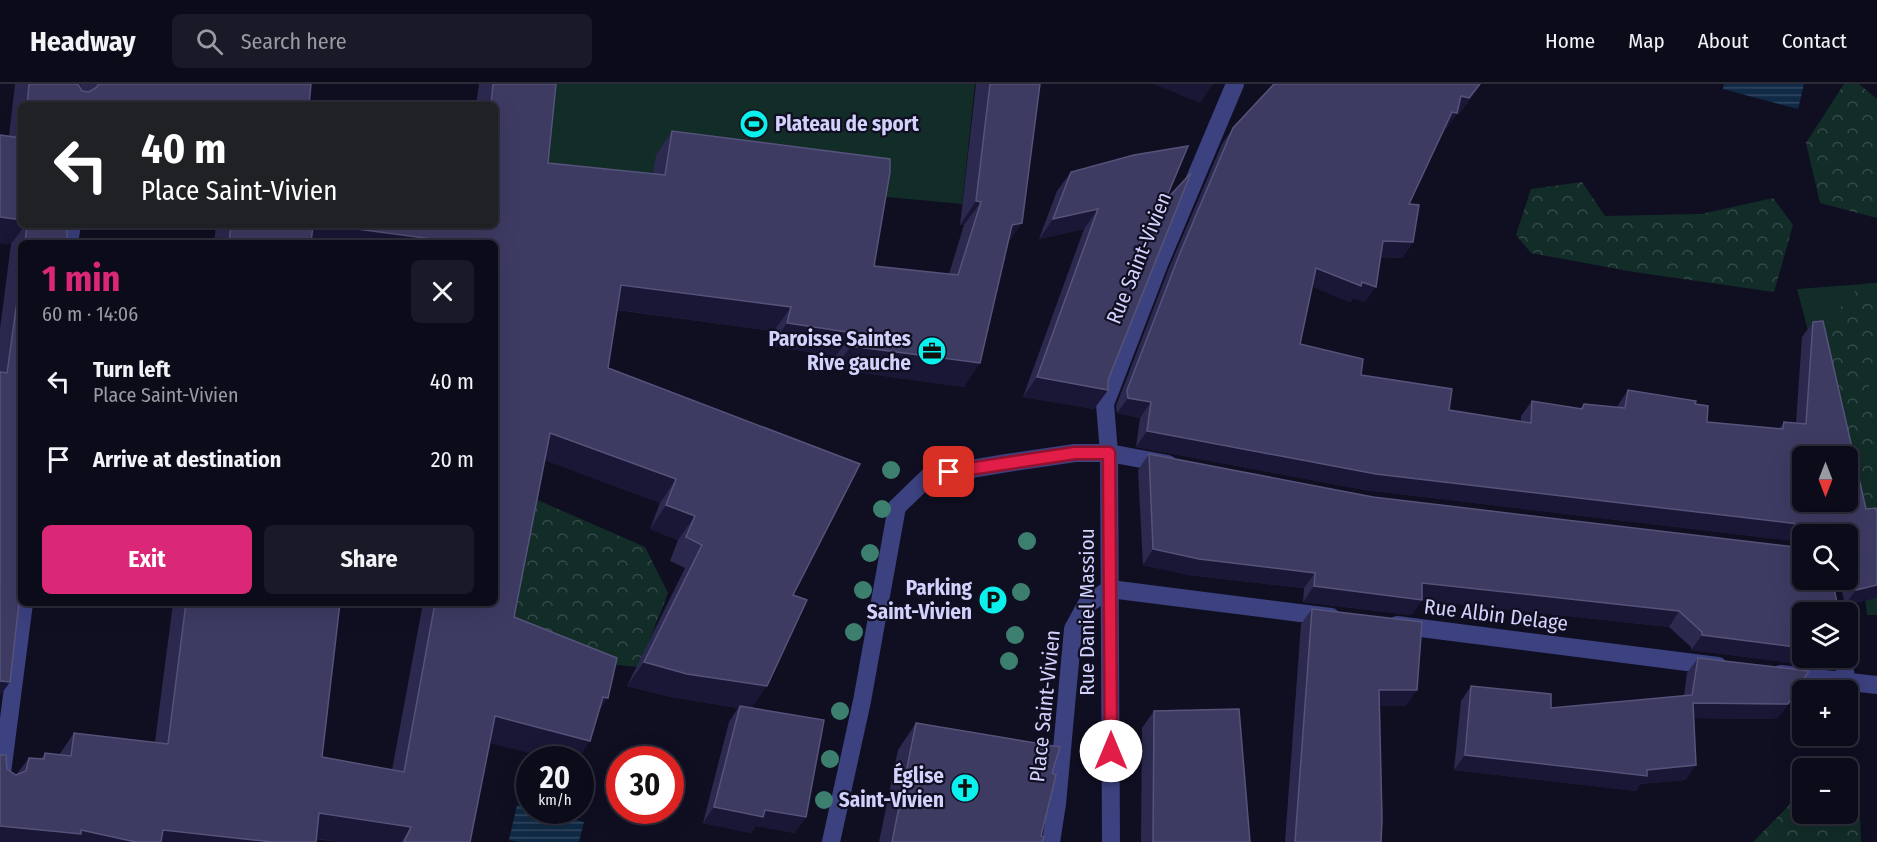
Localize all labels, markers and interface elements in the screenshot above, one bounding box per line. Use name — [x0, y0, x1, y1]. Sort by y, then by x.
search box — [172, 14, 592, 68]
text: Headway — [30, 25, 136, 58]
icon: search — [193, 25, 226, 58]
text: Search here — [241, 28, 347, 55]
text: Home — [1545, 28, 1595, 54]
text: Map — [1628, 28, 1665, 54]
text: About — [1698, 28, 1749, 54]
text: Contact — [1782, 28, 1847, 54]
sports icon: Plateau de sport — [738, 108, 770, 140]
place label: Plateau de sport — [775, 111, 919, 137]
text: 40 m — [141, 124, 226, 174]
icon: left — [42, 126, 120, 204]
text: Place Saint-Vivien — [141, 175, 337, 207]
street label: Rue Saint-Vivien — [1101, 188, 1177, 328]
text: 1 min — [42, 257, 120, 301]
button: close — [411, 260, 474, 323]
text: 60 m · 14:06 — [42, 302, 138, 326]
place label: Paroisse Saintes Rive gauche — [768, 326, 911, 376]
office icon: Paroisse Saintes Rive gauche — [916, 335, 948, 367]
text: Turn left — [93, 356, 171, 383]
icon: left — [42, 365, 75, 398]
text: 40 m — [430, 368, 474, 395]
text: Place Saint-Vivien — [93, 383, 239, 407]
icon: arrive — [42, 443, 75, 476]
text: Arrive at destination — [93, 446, 281, 473]
text: 20 m — [431, 446, 474, 473]
pin — [923, 446, 974, 497]
north arrow — [1792, 446, 1858, 512]
map controls — [1792, 446, 1858, 824]
icon: arrive — [932, 455, 965, 488]
button: search — [1792, 524, 1858, 590]
button: Exit — [42, 525, 252, 594]
button: Share — [264, 525, 474, 594]
street label: Rue Daniel Massiou — [1074, 528, 1100, 696]
place label: Parking Saint-Vivien — [867, 575, 973, 625]
parking icon: Parking Saint-Vivien — [977, 584, 1009, 616]
street label: Rue Albin Delage — [1423, 593, 1569, 637]
button: layers — [1792, 602, 1858, 668]
street label: Place Saint-Vivien — [1024, 629, 1066, 783]
button: + — [1792, 680, 1858, 746]
position arrow — [1079, 719, 1143, 783]
speed limit sign: 30 — [606, 746, 684, 824]
button: − — [1792, 758, 1858, 824]
text: 20 — [540, 760, 570, 796]
place label: Église Saint-Vivien — [839, 762, 944, 813]
church icon: Église Saint-Vivien — [949, 772, 981, 804]
text: km/h — [538, 791, 572, 809]

